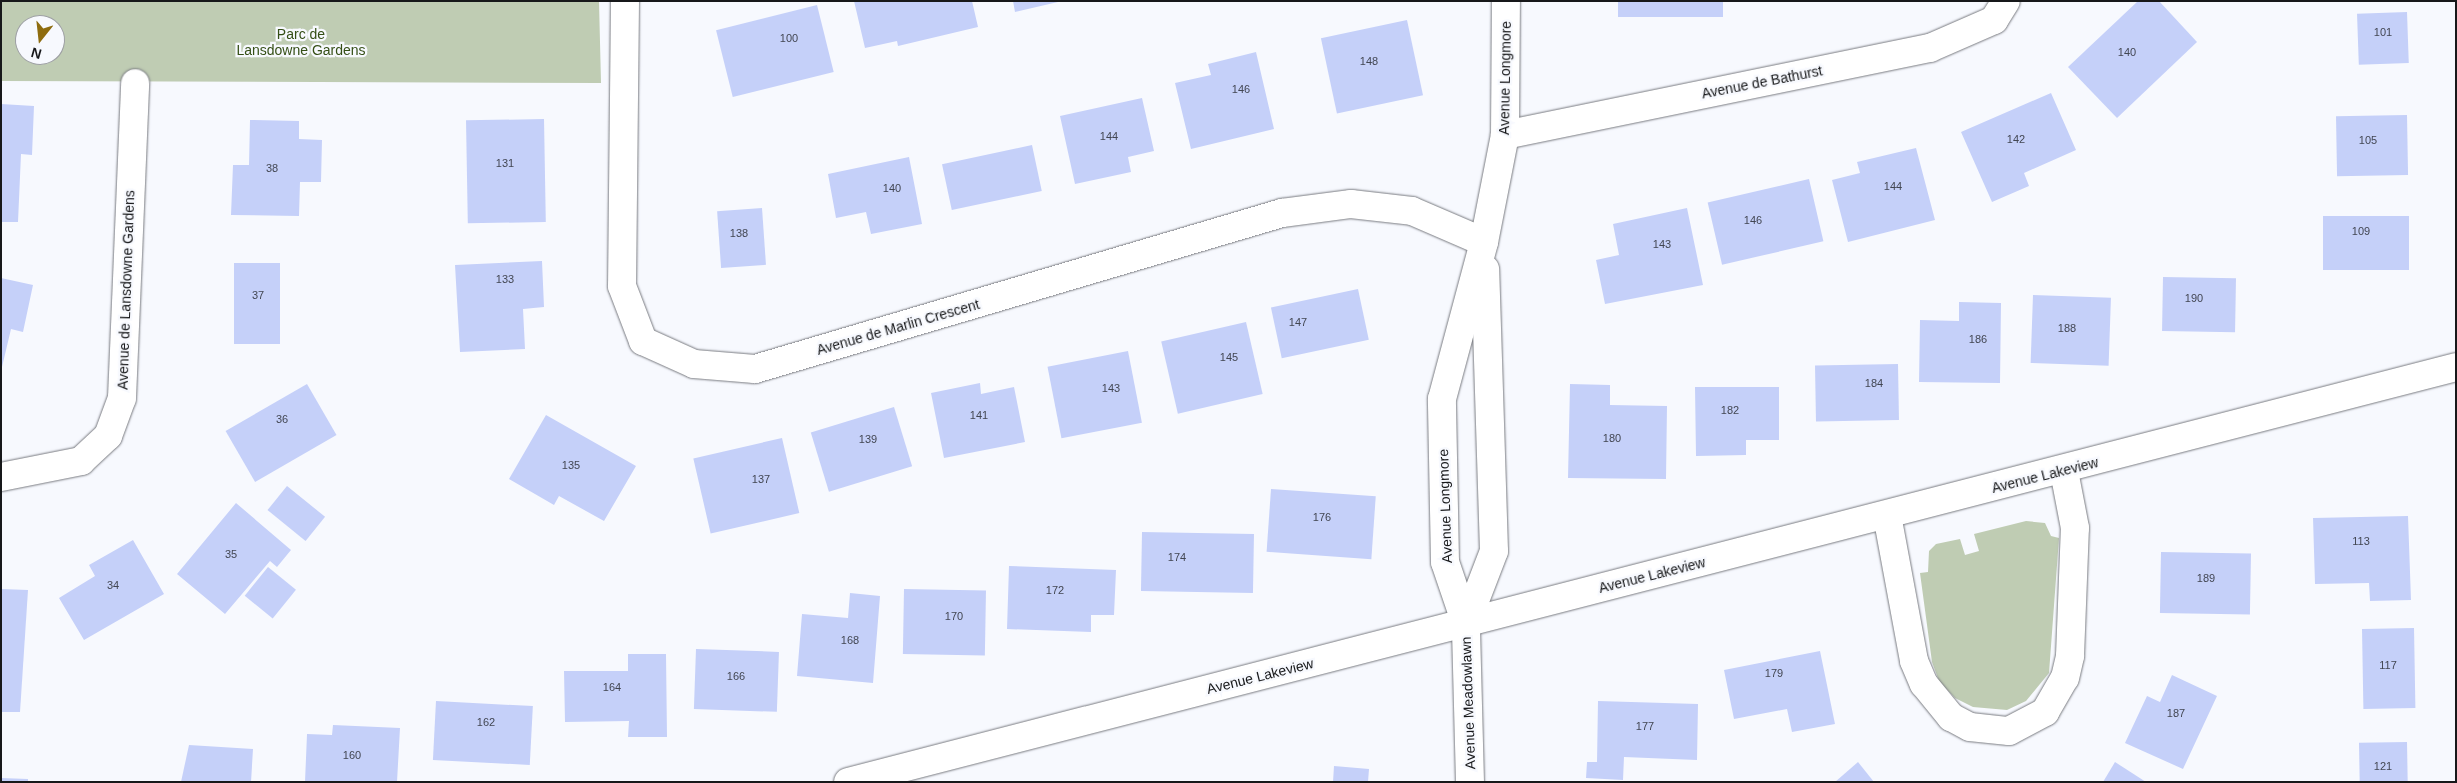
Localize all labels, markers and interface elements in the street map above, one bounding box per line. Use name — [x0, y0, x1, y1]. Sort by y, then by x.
north arrow — [15, 15, 65, 65]
street label: Avenue Longmore — [1496, 21, 1514, 135]
house number: 101 — [2374, 25, 2392, 39]
park label: Parc de Lansdowne Gardens — [236, 26, 366, 58]
house number: 100 — [780, 31, 798, 45]
text: N — [29, 44, 43, 63]
house number: 140 — [2118, 45, 2136, 59]
house number: 148 — [1360, 54, 1378, 68]
street label: Avenue de Bathurst — [1700, 62, 1824, 102]
house number: 146 — [1232, 82, 1250, 96]
house number: 144 — [1100, 129, 1118, 143]
house number: 142 — [2007, 132, 2025, 146]
house number: 105 — [2359, 133, 2377, 147]
house number: 131 — [496, 156, 514, 170]
house number: 38 — [266, 161, 278, 175]
house number: 144 — [1884, 179, 1902, 193]
house number: 140 — [883, 181, 901, 195]
street label: Avenue de Lansdowne Gardens — [114, 190, 138, 390]
house number: 146 — [1744, 213, 1762, 227]
house number: 109 — [2352, 224, 2370, 238]
house number: 138 — [730, 226, 748, 240]
house number: 143 — [1653, 237, 1671, 251]
house number: 133 — [496, 272, 514, 286]
house number: 37 — [252, 288, 264, 302]
house number: 190 — [2185, 291, 2203, 305]
street label: Avenue de Marlin Crescent — [815, 296, 981, 358]
house number: 147 — [1289, 315, 1307, 329]
house number: 188 — [2058, 321, 2076, 335]
house number: 186 — [1969, 332, 1987, 346]
house number: 145 — [1220, 350, 1238, 364]
house number: 184 — [1865, 376, 1883, 390]
house number: 143 — [1102, 381, 1120, 395]
house number: 182 — [1721, 403, 1739, 417]
house number: 141 — [970, 408, 988, 422]
house number: 36 — [276, 412, 288, 426]
house number: 180 — [1603, 431, 1621, 445]
house number: 139 — [859, 432, 877, 446]
street label: Avenue Longmore — [1435, 449, 1455, 563]
street label: Avenue Lakeview — [1990, 454, 2100, 496]
house number: 135 — [562, 458, 580, 472]
house number: 137 — [752, 472, 770, 486]
house number: 176 — [1313, 510, 1331, 524]
house number: 113 — [2352, 534, 2370, 548]
house number: 35 — [225, 547, 237, 561]
house number: 174 — [1168, 550, 1186, 564]
street label: Avenue Lakeview — [1597, 554, 1707, 596]
house number: 189 — [2197, 571, 2215, 585]
house number: 34 — [107, 578, 119, 592]
house number: 172 — [1046, 583, 1064, 597]
house number: 170 — [945, 609, 963, 623]
house number: 168 — [841, 633, 859, 647]
street label: Avenue Meadowlawn — [1457, 636, 1479, 770]
street label: Avenue Lakeview — [1205, 655, 1315, 697]
house number: 117 — [2379, 658, 2397, 672]
house number: 179 — [1765, 666, 1783, 680]
house number: 166 — [727, 669, 745, 683]
house number: 164 — [603, 680, 621, 694]
house number: 187 — [2167, 706, 2185, 720]
house number: 162 — [477, 715, 495, 729]
house number: 177 — [1636, 719, 1654, 733]
house number: 160 — [343, 748, 361, 762]
house number: 121 — [2374, 759, 2392, 773]

